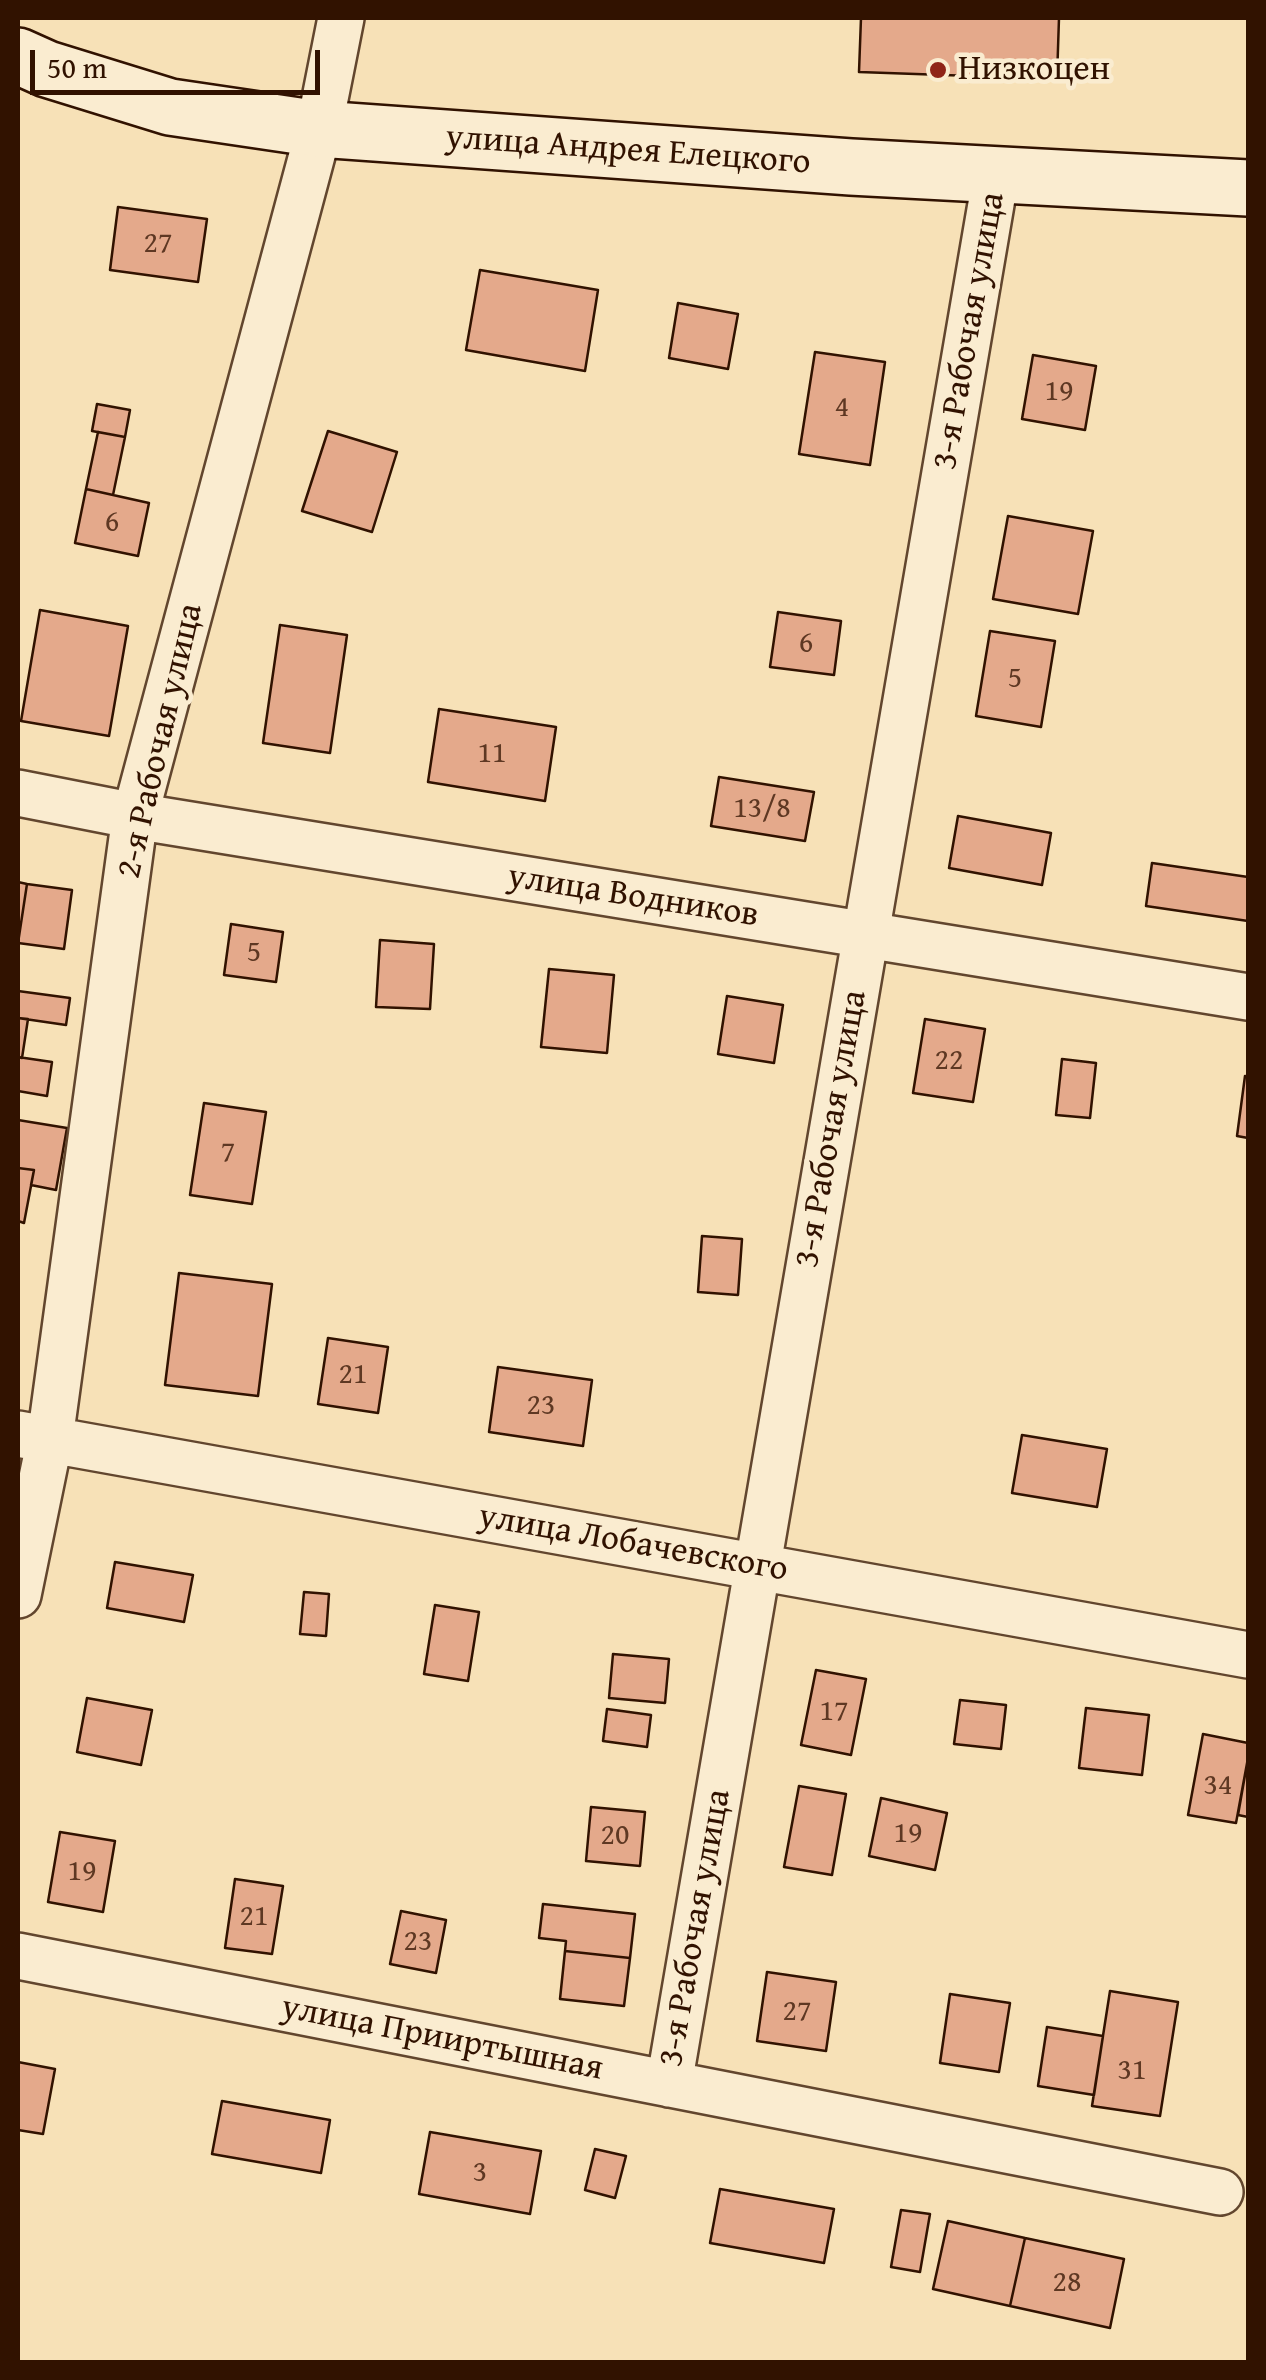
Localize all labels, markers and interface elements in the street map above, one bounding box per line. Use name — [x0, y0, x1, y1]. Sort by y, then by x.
scale bar — [35, 30, 325, 92]
text: 50 m — [47, 45, 107, 89]
place label: Низкоцен — [958, 49, 1110, 91]
marker: Низкоцен — [927, 59, 949, 81]
street label: улица Андрея Елецкого — [444, 117, 812, 185]
street label: 3-я Рабочая улица — [925, 189, 1015, 473]
house number: 27 — [144, 226, 172, 262]
house number: 19 — [1045, 374, 1073, 410]
house number: 4 — [835, 390, 849, 426]
house number: 6 — [105, 505, 119, 541]
street label: 2-я Рабочая улица — [109, 599, 213, 883]
house number: 6 — [799, 626, 813, 662]
house number: 5 — [1008, 661, 1022, 697]
house number: 11 — [478, 736, 506, 772]
house number: 13/8 — [733, 791, 791, 827]
street label: улица Водников — [505, 856, 761, 938]
house number: 5 — [247, 935, 261, 971]
street label: 3-я Рабочая улица — [787, 987, 877, 1271]
house number: 22 — [935, 1043, 963, 1079]
house number: 7 — [221, 1135, 235, 1171]
house number: 21 — [339, 1357, 367, 1393]
house number: 23 — [527, 1388, 555, 1424]
street label: улица Лобачевского — [475, 1496, 791, 1592]
house number: 17 — [820, 1694, 848, 1730]
house number: 34 — [1204, 1768, 1232, 1804]
street label: 3-я Рабочая улица — [651, 1786, 741, 2070]
house number: 19 — [894, 1816, 922, 1852]
house number: 20 — [601, 1818, 629, 1854]
house number: 19 — [68, 1854, 96, 1890]
house number: 21 — [240, 1899, 268, 1935]
house number: 23 — [404, 1924, 432, 1960]
street label: улица Прииртышная — [278, 1987, 606, 2091]
house number: 27 — [783, 1994, 811, 2030]
house number: 31 — [1118, 2053, 1146, 2089]
house number: 3 — [473, 2155, 487, 2191]
house number: 28 — [1053, 2265, 1081, 2301]

